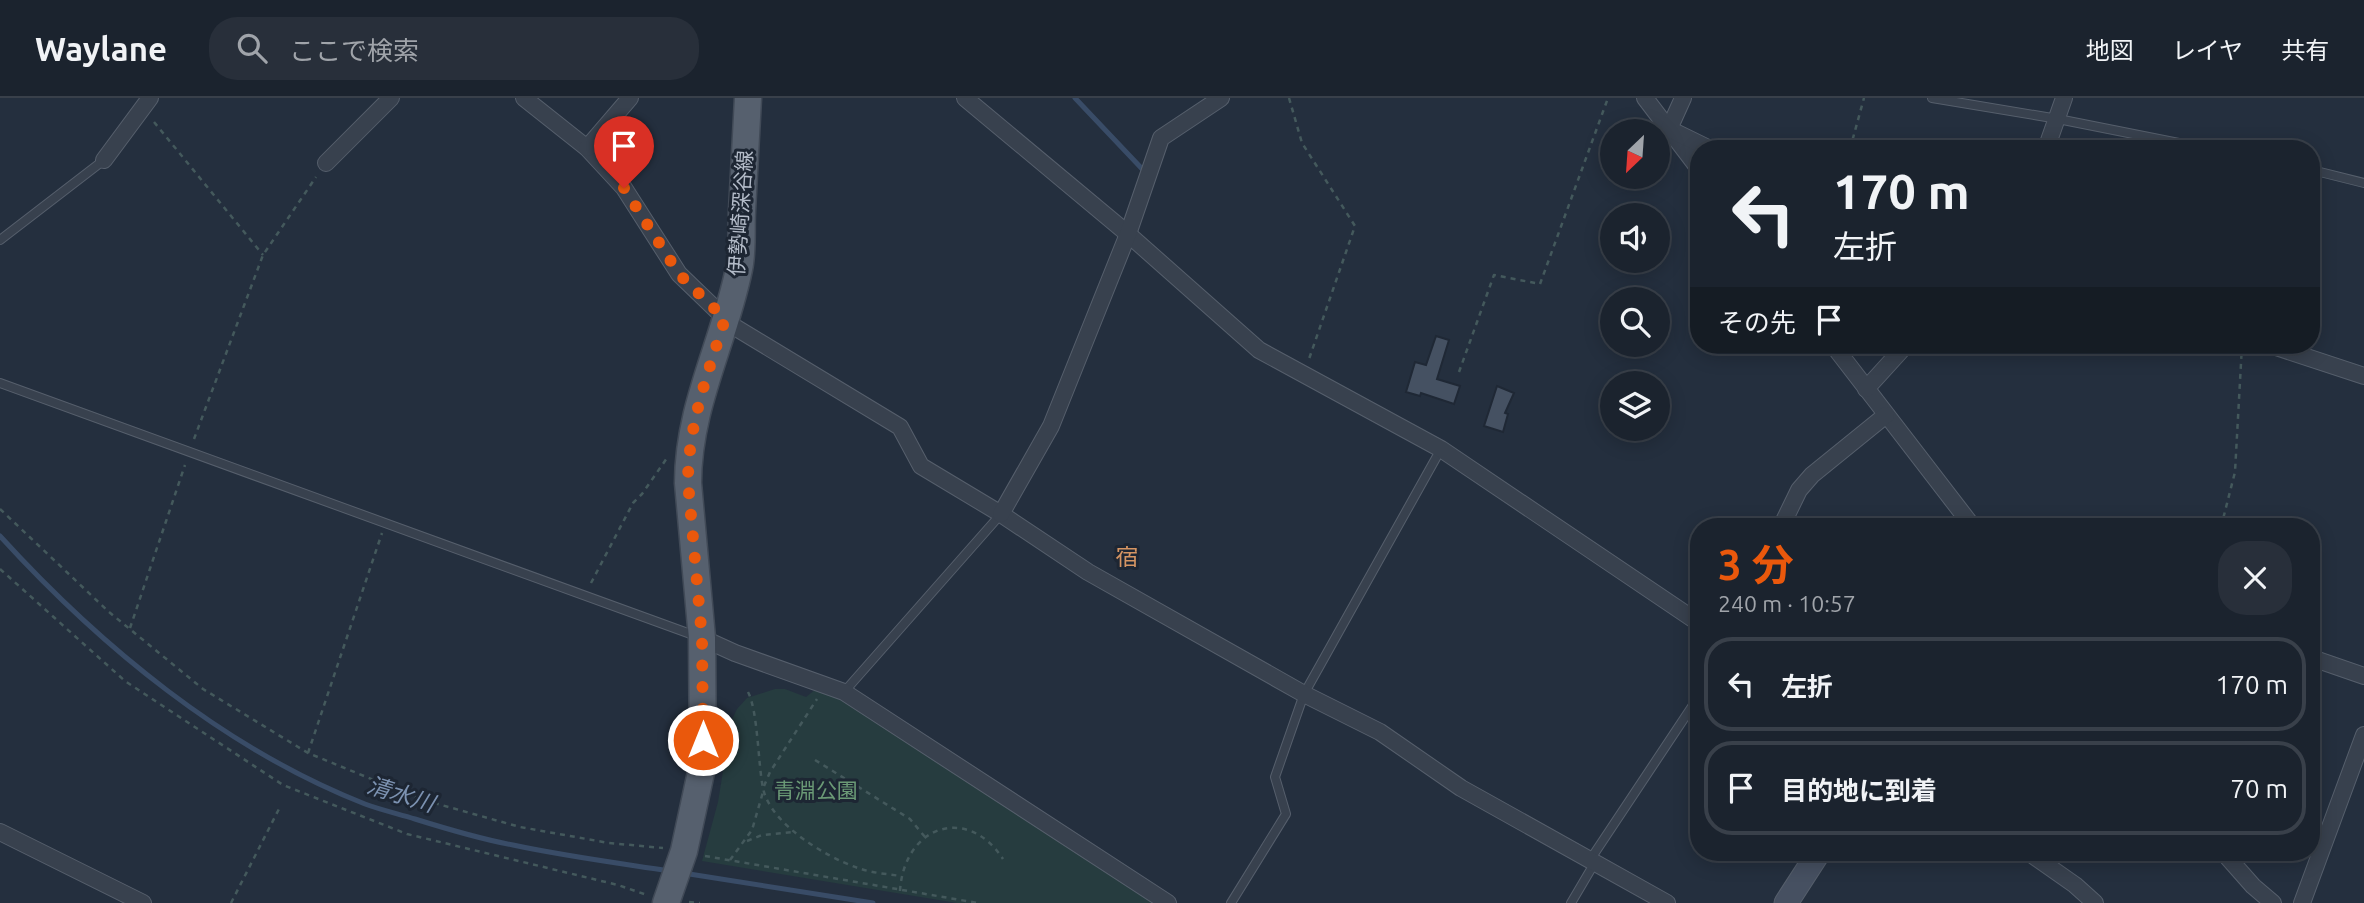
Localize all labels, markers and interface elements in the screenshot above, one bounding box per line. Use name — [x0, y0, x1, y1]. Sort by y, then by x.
search box — [209, 17, 699, 80]
icon: search — [233, 29, 271, 67]
text: Waylane — [35, 30, 167, 67]
text: ここで検索 — [289, 36, 419, 65]
text: 地図 — [2086, 37, 2134, 64]
text: レイヤ — [2172, 37, 2243, 64]
text: 共有 — [2281, 37, 2329, 64]
pin — [594, 116, 654, 188]
north arrow — [1600, 119, 1670, 189]
map controls — [1600, 119, 1670, 441]
icon: arrive — [605, 127, 643, 165]
street label: 伊勢崎深谷線 — [724, 149, 756, 277]
text: 170 m — [1833, 163, 1970, 218]
icon: left — [1718, 168, 1809, 259]
button: sound — [1600, 203, 1670, 273]
text: 左折 — [1833, 228, 1897, 264]
button: search — [1600, 287, 1670, 357]
icon: arrive — [1810, 301, 1848, 339]
text: その先 — [1718, 308, 1796, 337]
button: layers — [1600, 371, 1670, 441]
text: 3 分 — [1718, 541, 1794, 588]
button: close — [2218, 541, 2292, 615]
district label: 宿 — [1116, 544, 1139, 569]
text: 240 m · 10:57 — [1718, 591, 1856, 616]
icon: left — [1722, 665, 1760, 703]
text: 170 m — [2216, 670, 2288, 699]
text: 左折 — [1781, 672, 1833, 701]
position arrow — [666, 703, 740, 777]
icon: arrive — [1722, 769, 1760, 807]
water label: 清水川 — [364, 772, 441, 817]
text: 70 m — [2230, 774, 2288, 803]
text: 目的地に到着 — [1781, 776, 1937, 805]
park label: 青淵公園 — [774, 778, 858, 802]

